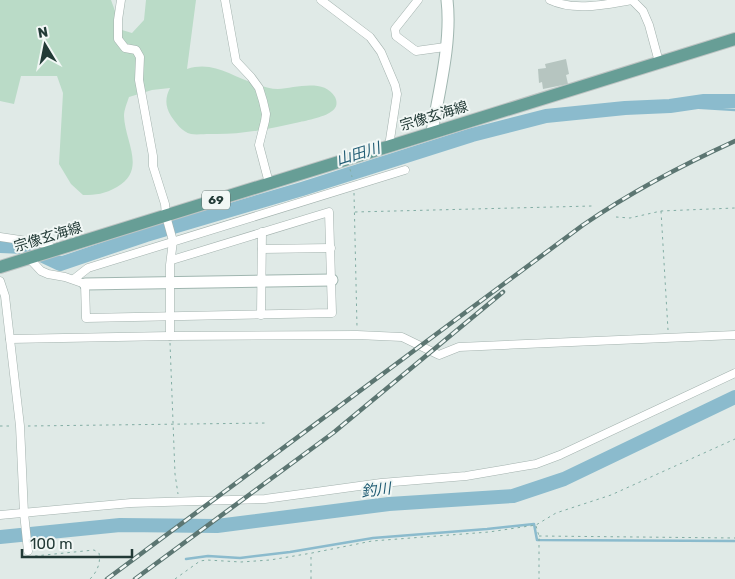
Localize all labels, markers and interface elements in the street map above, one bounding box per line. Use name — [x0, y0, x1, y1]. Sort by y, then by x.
north arrow — [20, 20, 70, 70]
text: N — [36, 23, 49, 42]
street label: 宗像玄海線 — [398, 98, 470, 134]
water label: 山田川 — [334, 138, 384, 169]
road number: 69 — [202, 190, 230, 210]
street label: 宗像玄海線 — [12, 219, 84, 255]
water label: 釣川 — [360, 479, 394, 501]
scale bar — [22, 526, 132, 558]
text: 100 m — [30, 535, 72, 553]

